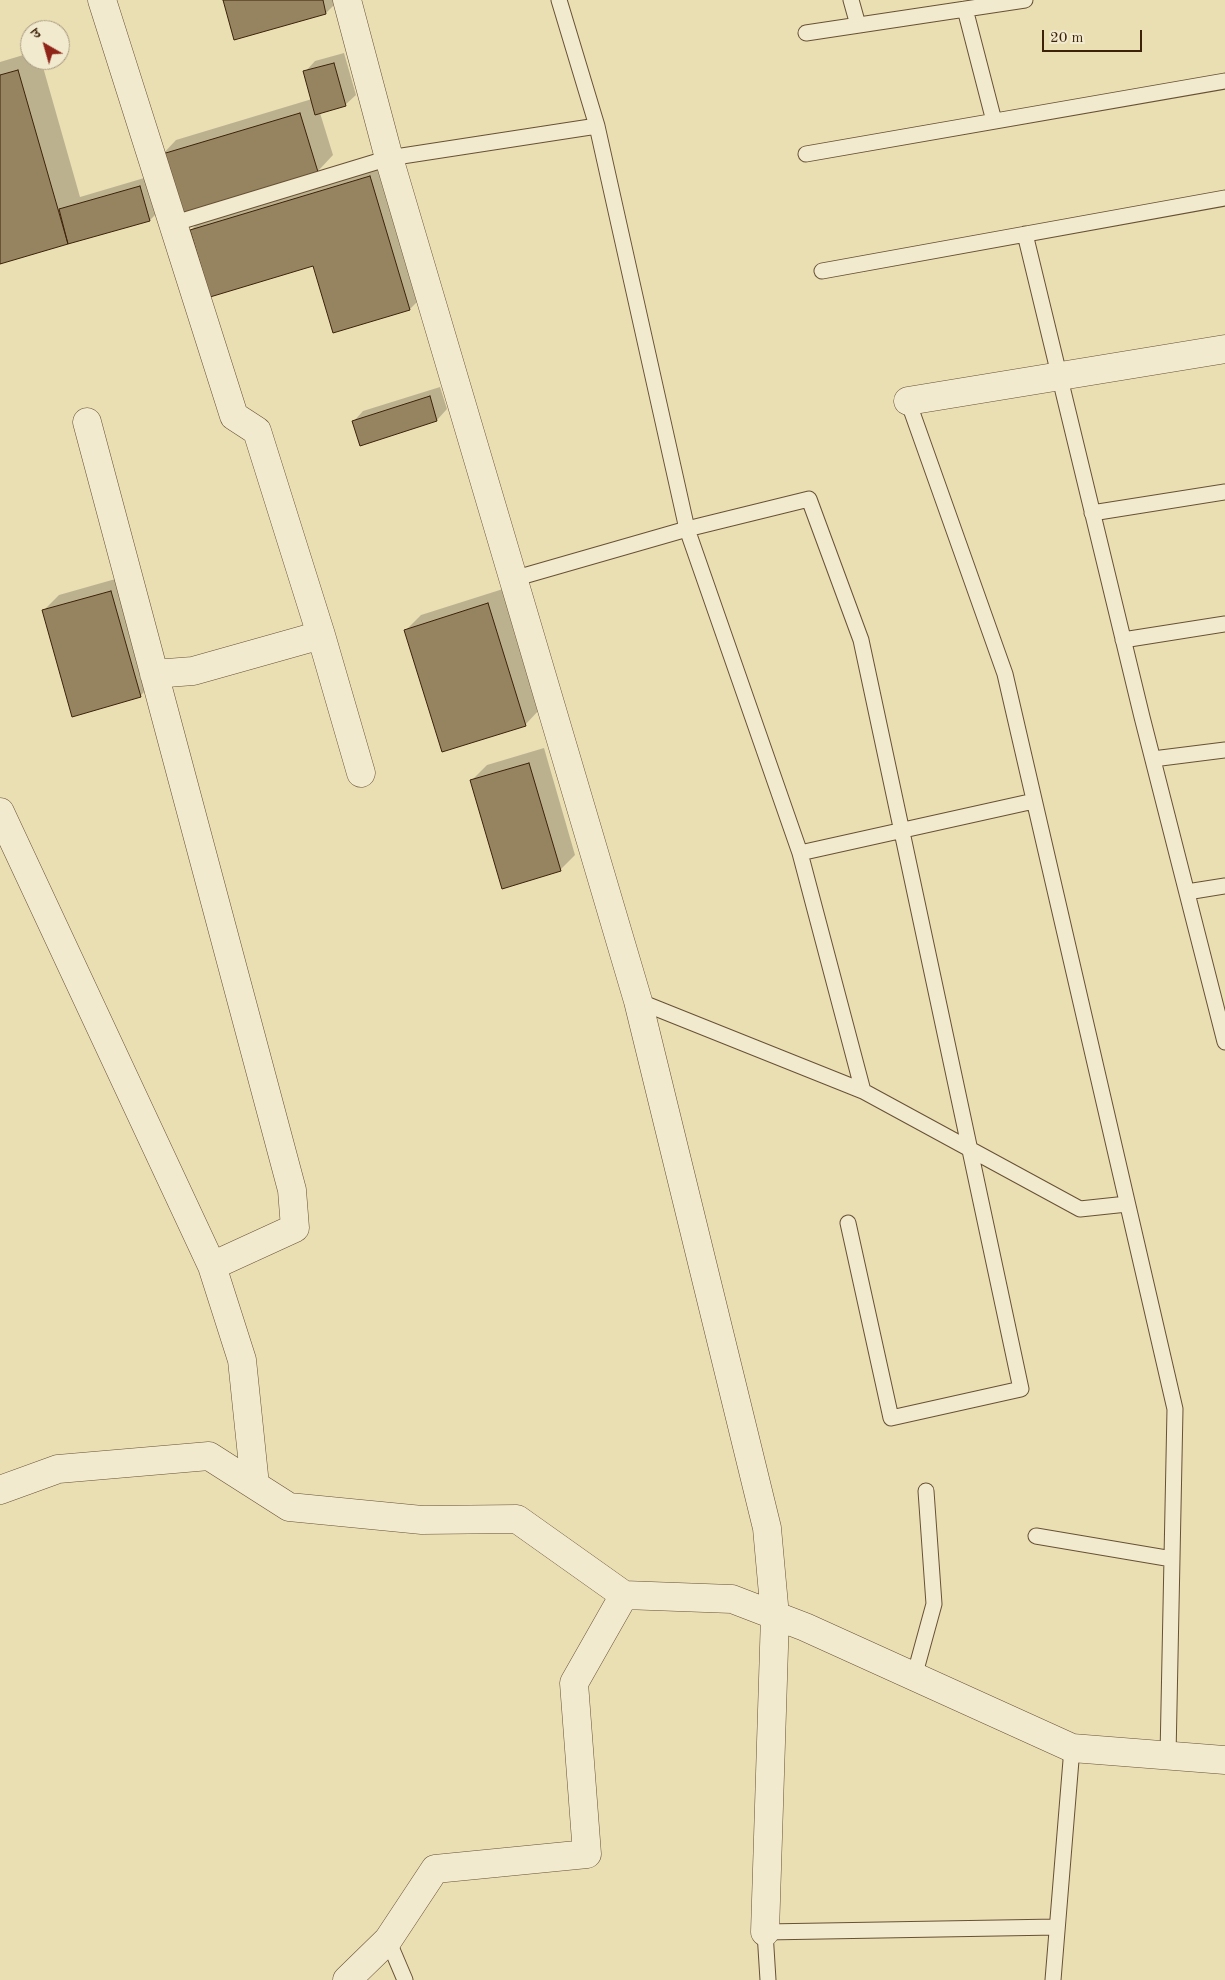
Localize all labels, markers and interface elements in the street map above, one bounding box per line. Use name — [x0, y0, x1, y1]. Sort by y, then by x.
north arrow — [20, 20, 70, 70]
scale bar — [1045, 20, 1145, 52]
text: उ — [29, 26, 43, 42]
text: 20 m — [1050, 31, 1084, 46]

